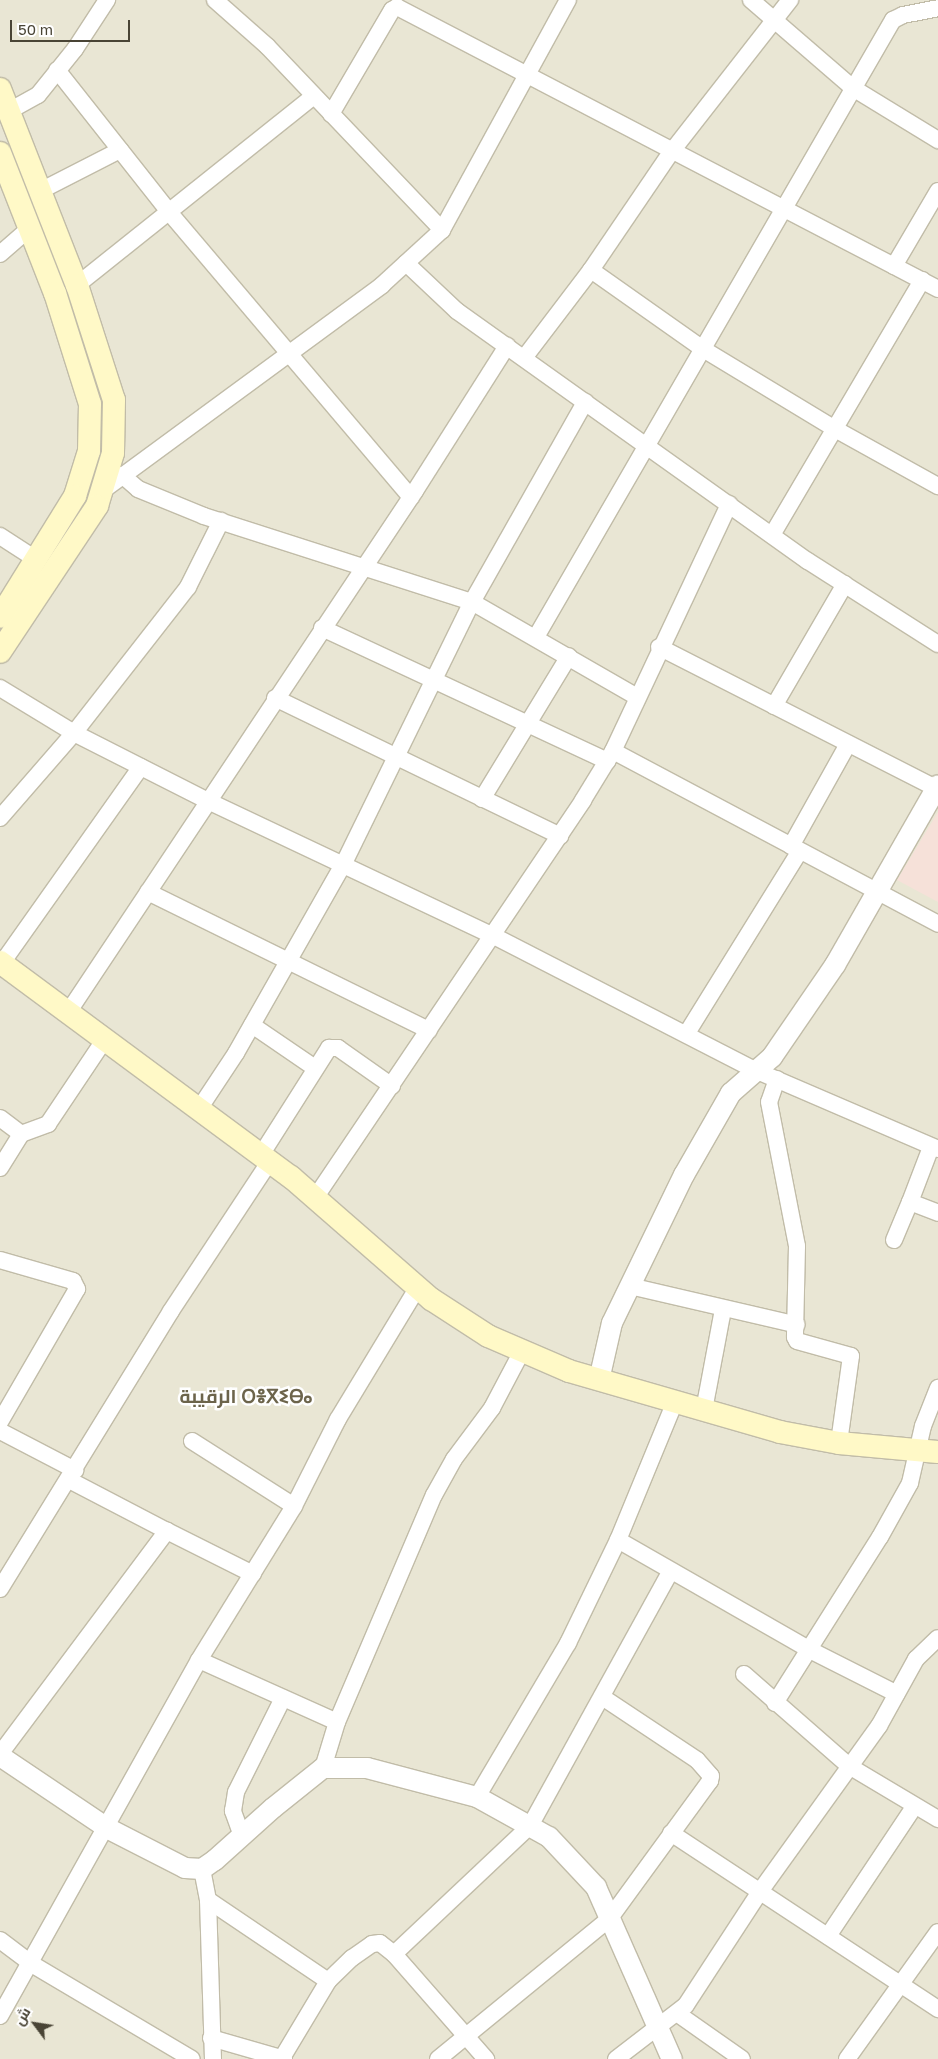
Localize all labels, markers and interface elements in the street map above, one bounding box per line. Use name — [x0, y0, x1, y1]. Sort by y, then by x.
scale bar — [12, 10, 132, 42]
text: 50 m — [18, 20, 53, 38]
district label: الرقيبة ⵔⴻⴳⵉⴱⴰ — [179, 1385, 313, 1407]
north arrow — [10, 1999, 60, 2049]
text: ش — [10, 2004, 34, 2028]

